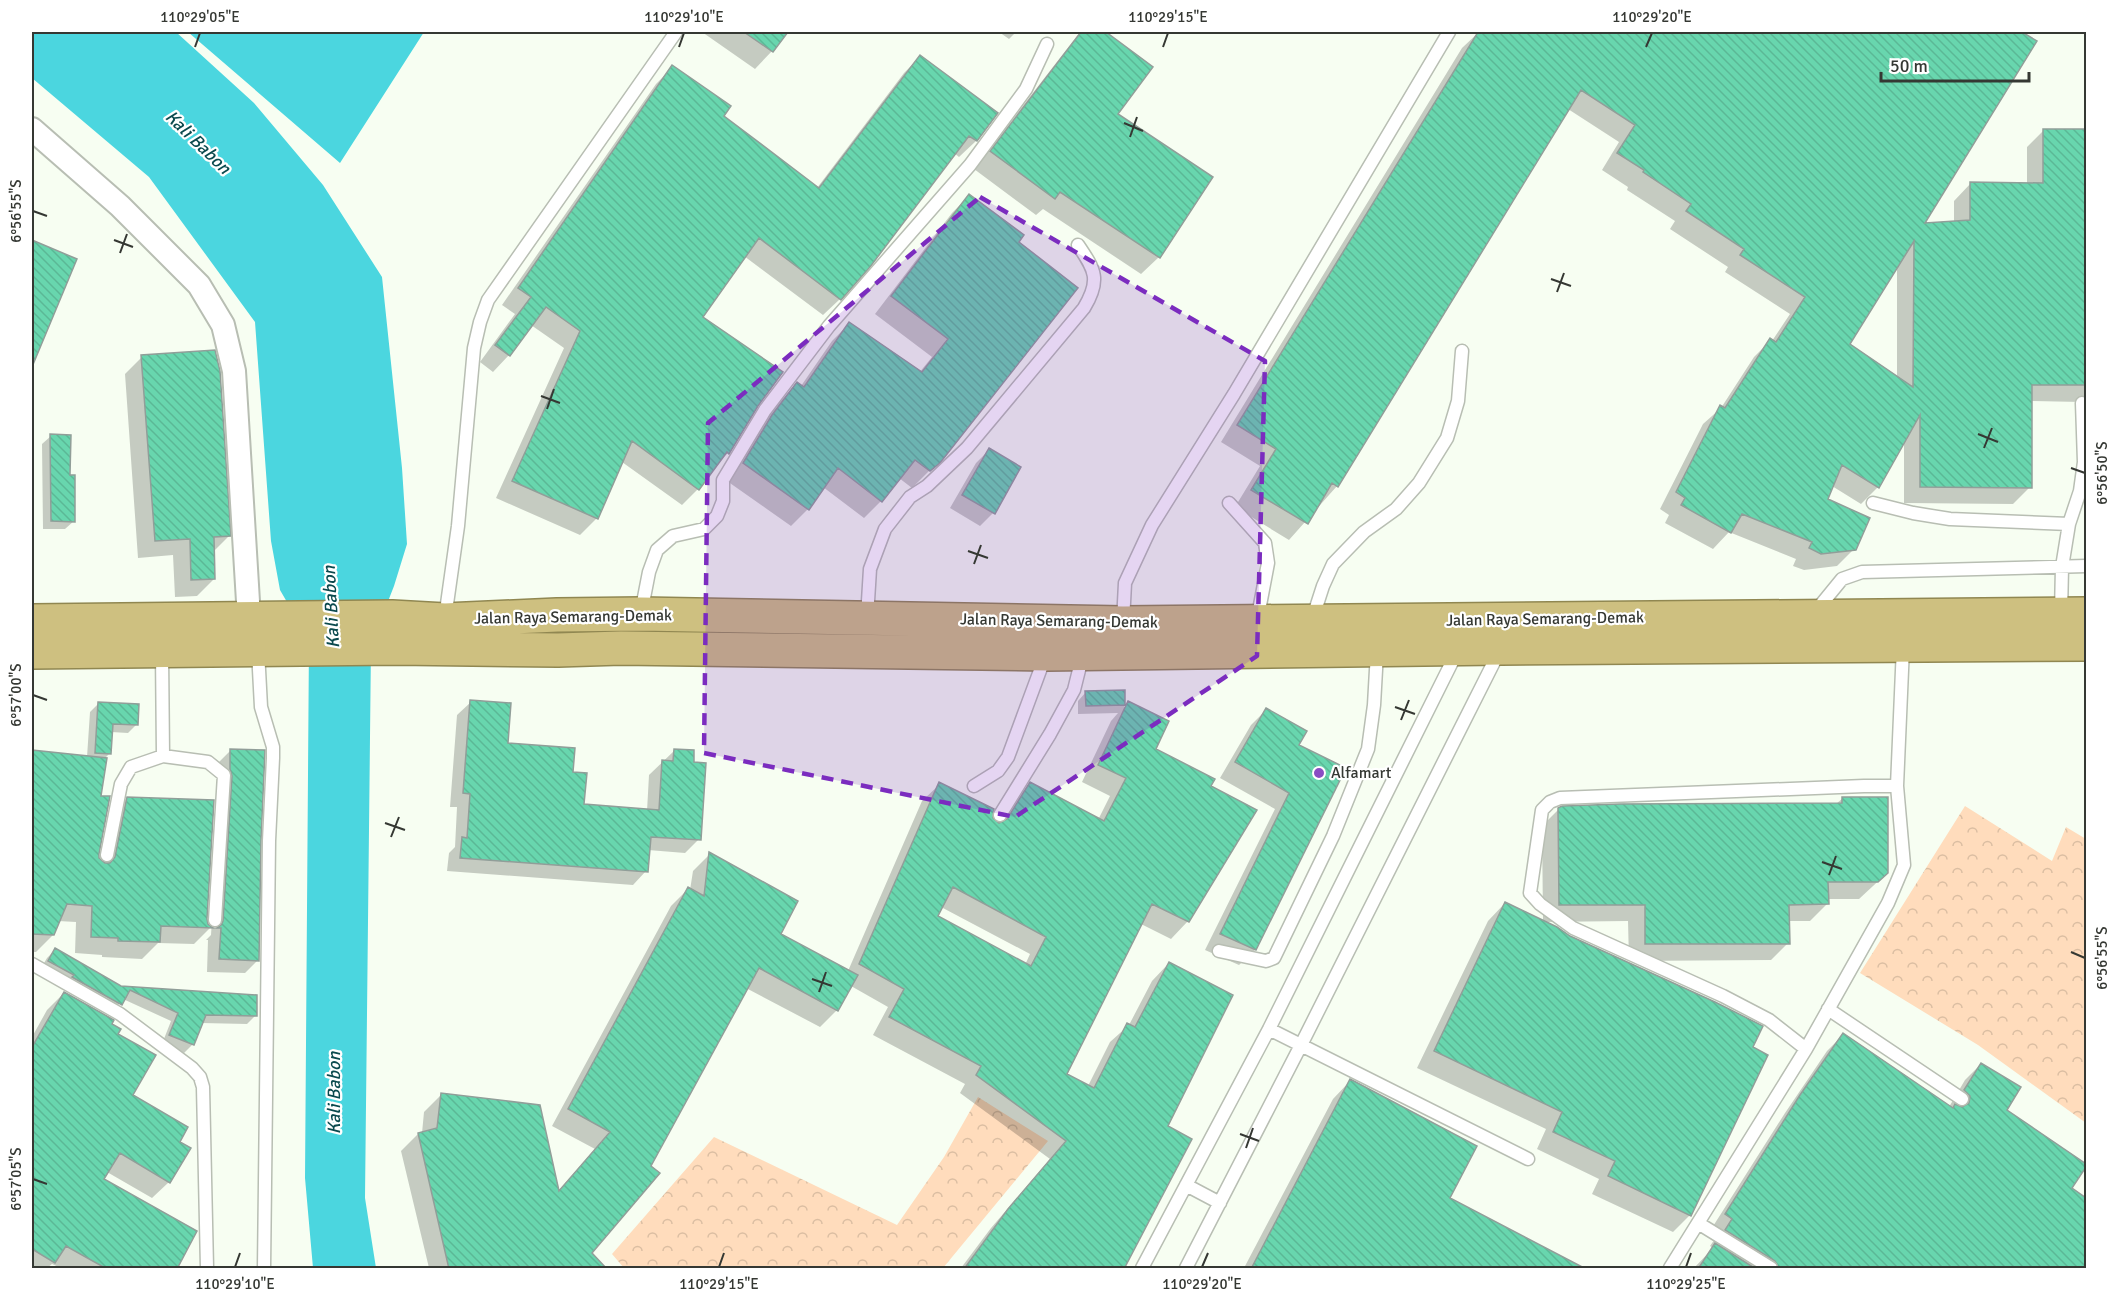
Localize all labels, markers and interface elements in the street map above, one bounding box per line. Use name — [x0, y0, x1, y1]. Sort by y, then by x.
text: 110°29'05"E — [160, 8, 240, 26]
text: 110°29'10"E — [644, 8, 724, 26]
text: 110°29'15"E — [1128, 8, 1208, 26]
text: 110°29'20"E — [1612, 8, 1692, 26]
scale bar — [1881, 45, 2030, 83]
text: 50 m — [1890, 55, 1928, 77]
water label: Kali Babon — [161, 105, 236, 179]
text: 6°56'55"S — [7, 179, 25, 243]
text: 6°56'50"S — [2093, 441, 2111, 505]
water label: Kali Babon — [318, 564, 344, 649]
street label: Jalan Raya Semarang-Demak — [474, 605, 672, 629]
street label: Jalan Raya Semarang-Demak — [1446, 607, 1644, 631]
street label: Jalan Raya Semarang-Demak — [960, 609, 1158, 633]
text: 6°57'00"S — [7, 663, 25, 727]
place label: Alfamart — [1331, 763, 1392, 783]
marker: Alfamart — [1312, 766, 1326, 780]
text: 6°56'55"S — [2093, 926, 2111, 990]
water label: Kali Babon — [323, 1051, 345, 1134]
text: 6°57'05"S — [7, 1147, 25, 1211]
text: 110°29'10"E — [195, 1275, 275, 1293]
text: 110°29'15"E — [679, 1275, 759, 1293]
text: 110°29'20"E — [1162, 1275, 1242, 1293]
text: 110°29'25"E — [1646, 1275, 1726, 1293]

